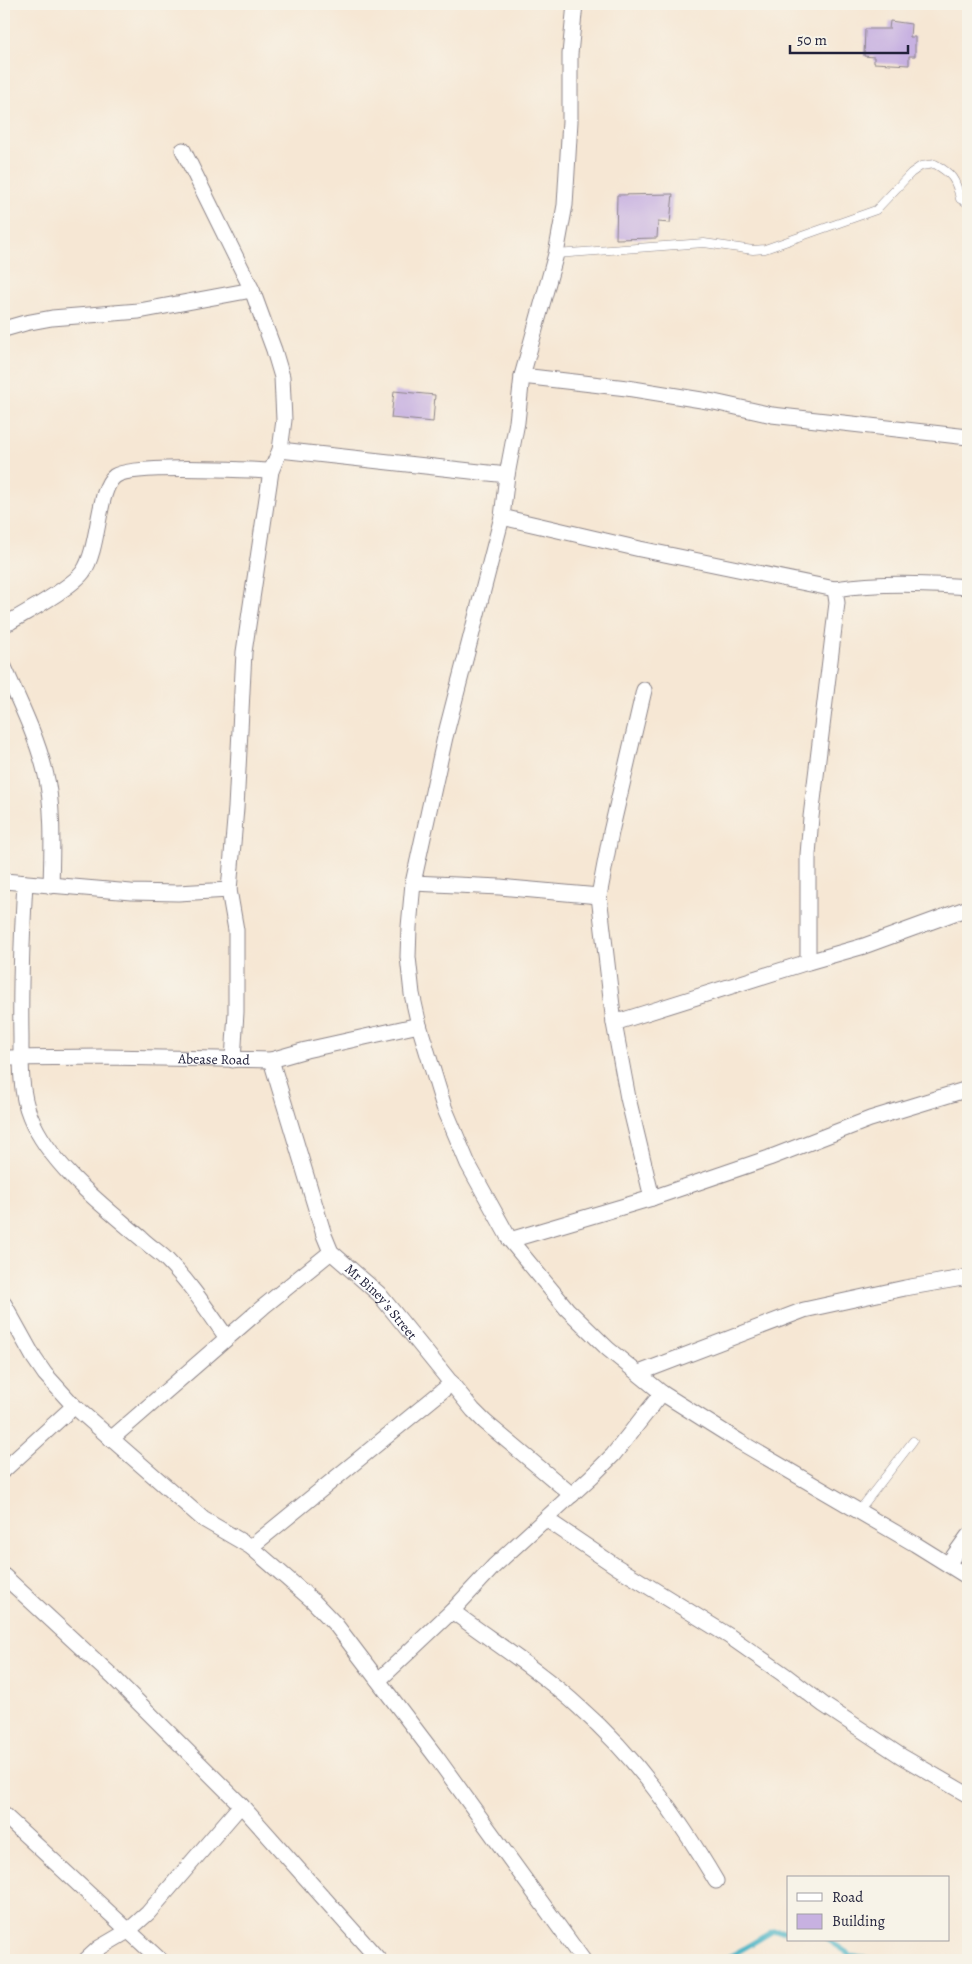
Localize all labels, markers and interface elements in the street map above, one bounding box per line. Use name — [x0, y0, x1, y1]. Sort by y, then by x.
scale bar — [790, 22, 907, 54]
text: 50 m — [797, 30, 827, 50]
street label: Abease Road — [177, 1049, 250, 1070]
street label: Mr Biney’s Street — [341, 1259, 422, 1344]
legend — [787, 1876, 950, 1942]
text: Road — [832, 1887, 864, 1907]
text: Building — [832, 1911, 885, 1931]

